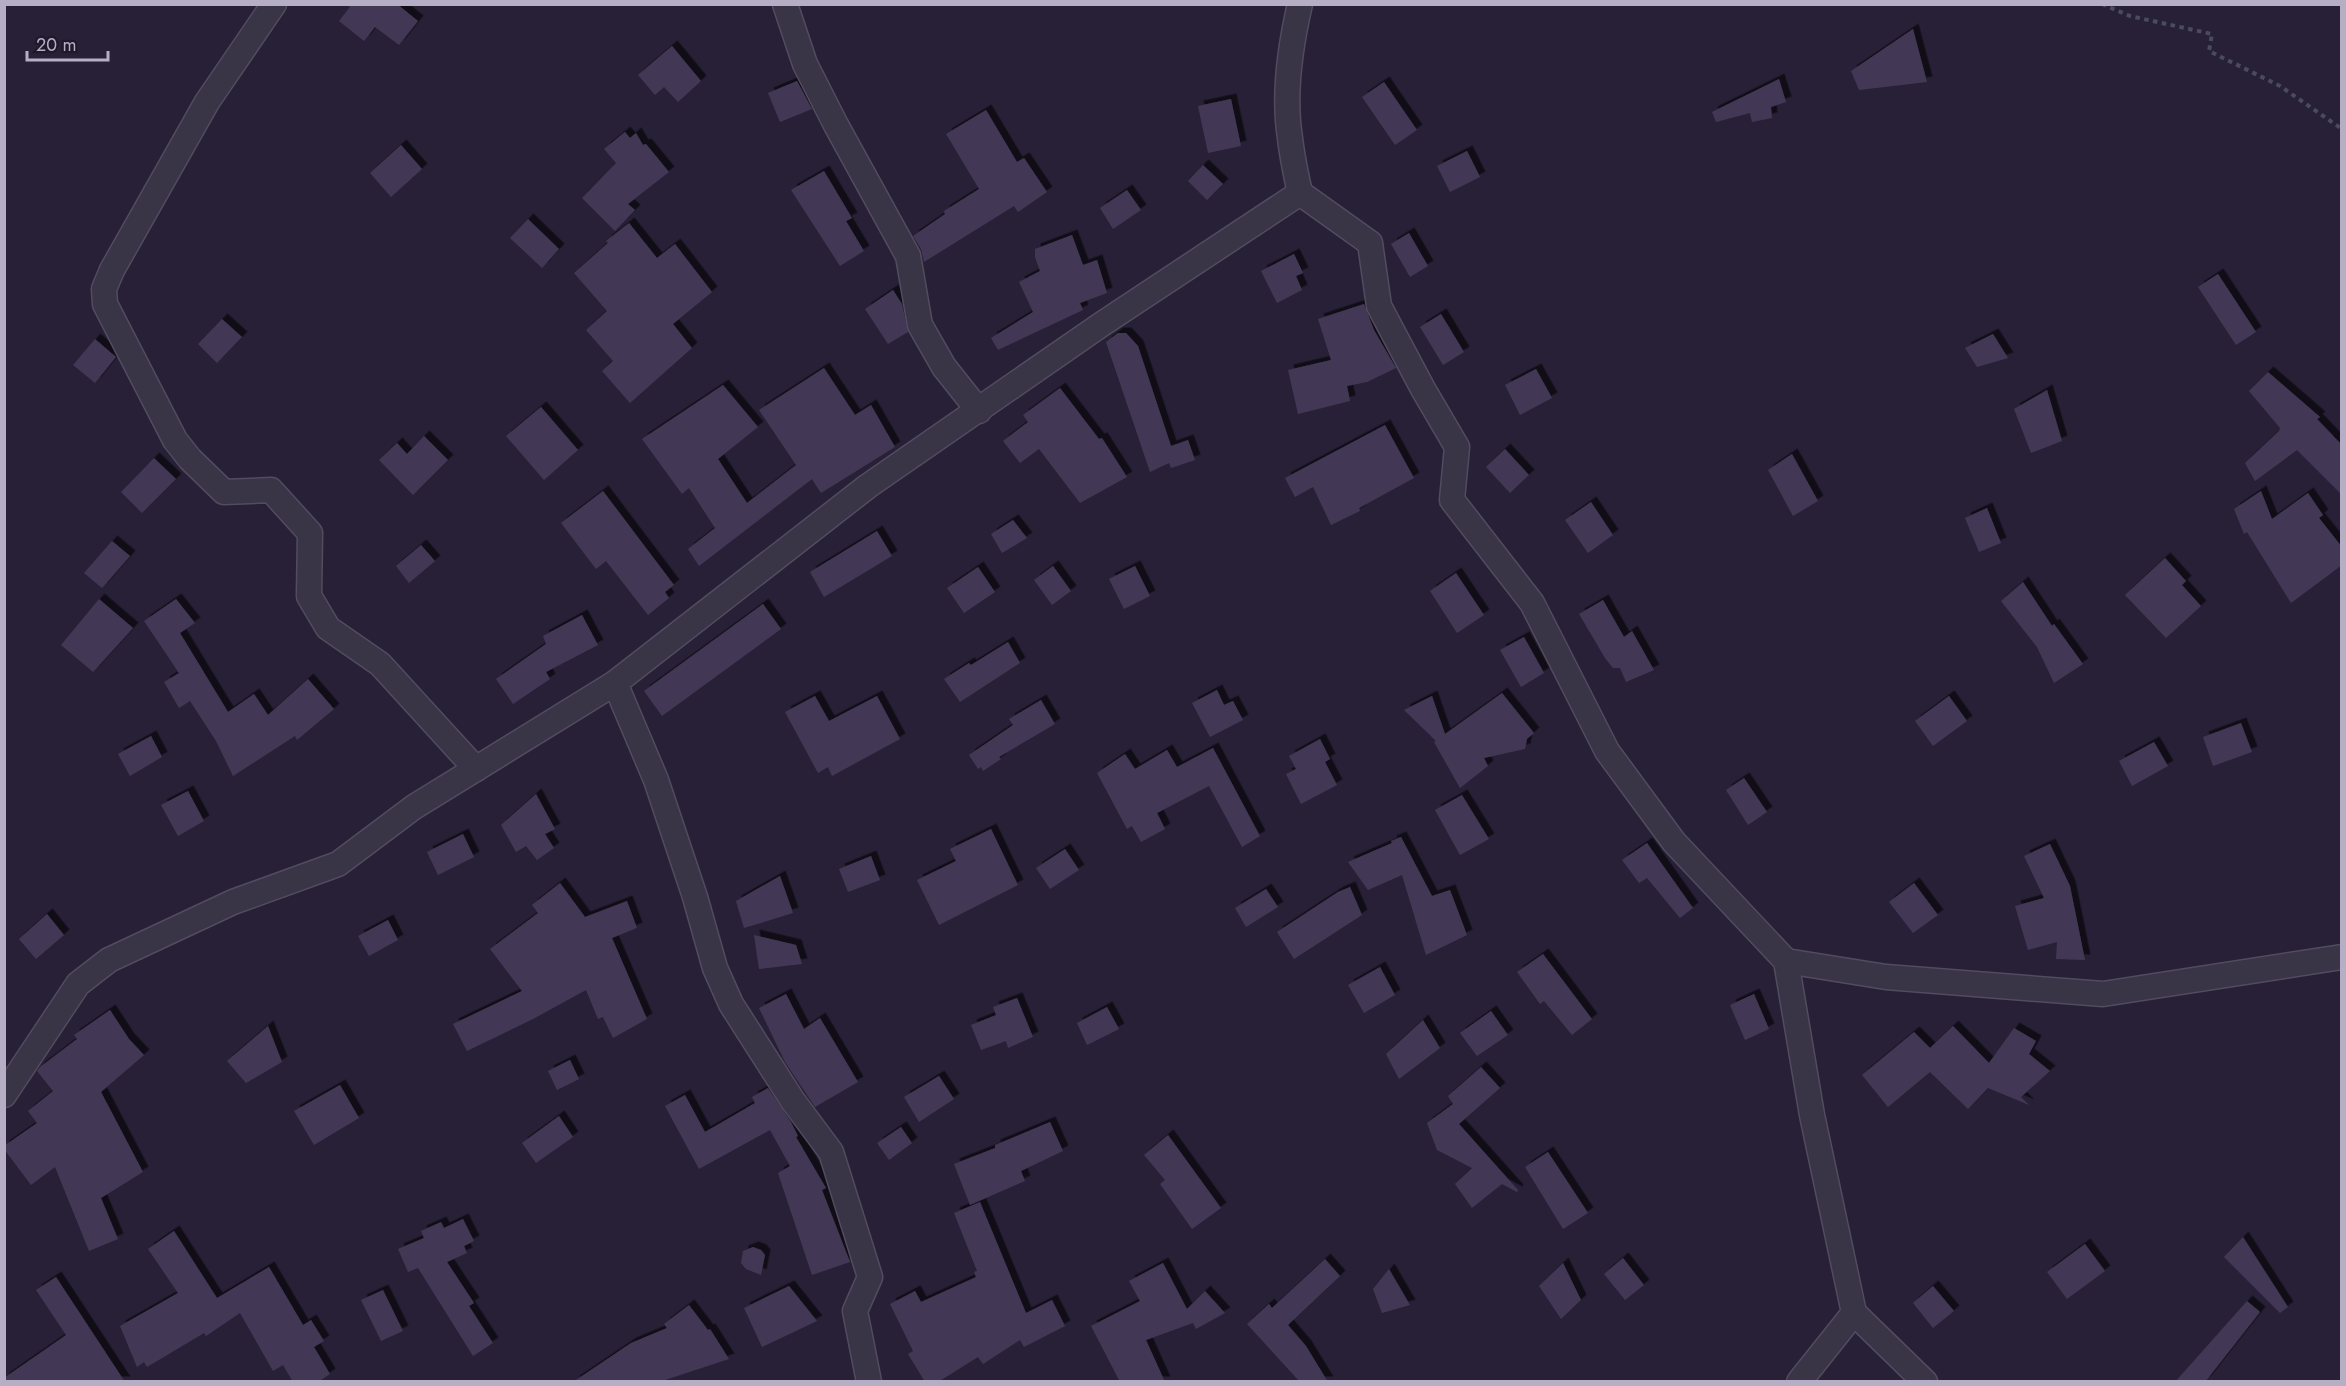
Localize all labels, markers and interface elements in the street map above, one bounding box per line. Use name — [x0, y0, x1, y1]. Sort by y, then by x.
scale bar — [27, 24, 108, 62]
text: 20 m — [36, 32, 76, 58]

